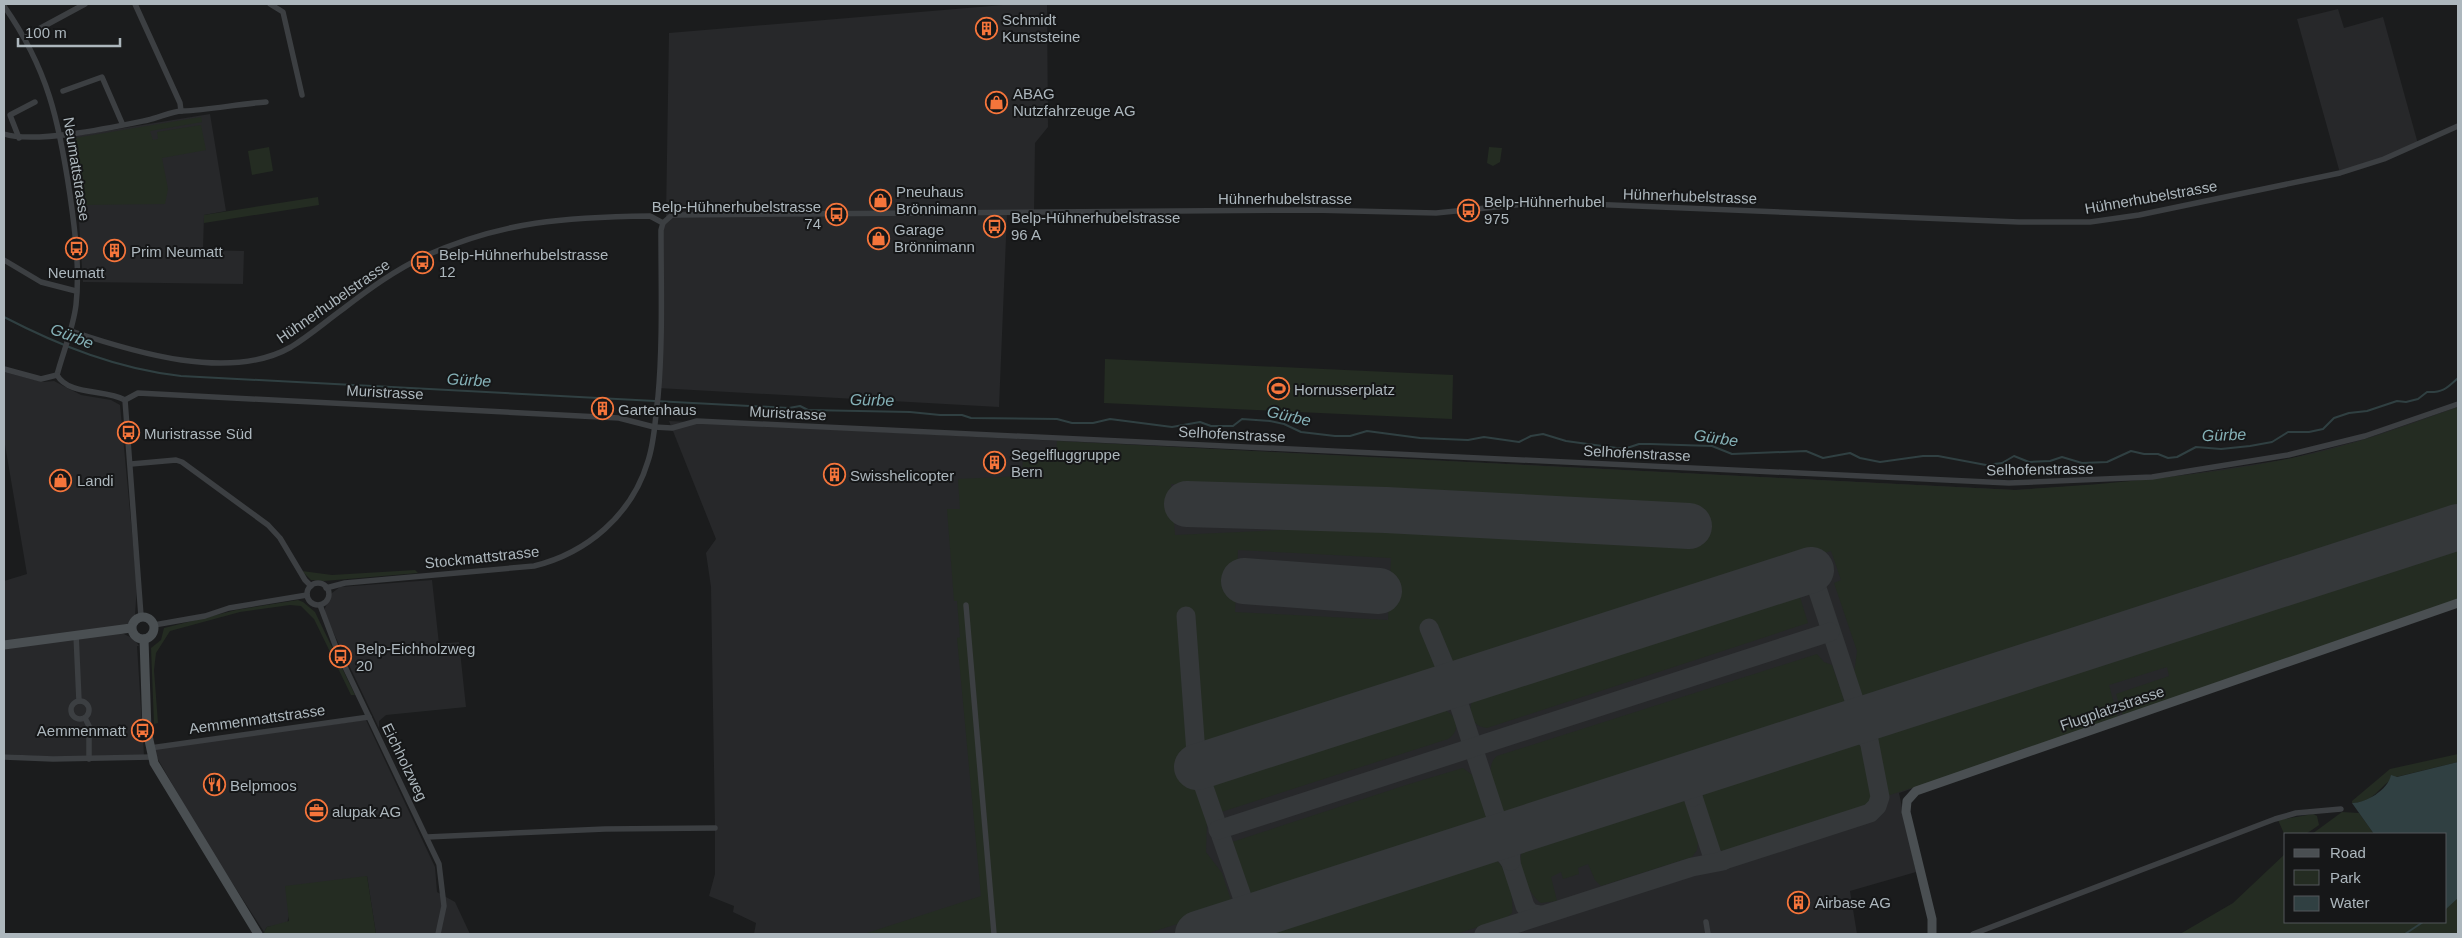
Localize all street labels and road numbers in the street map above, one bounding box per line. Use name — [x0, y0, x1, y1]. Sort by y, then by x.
street label: Neumattstrasse — [60, 116, 94, 222]
street label: Hühnerhubelstrasse — [2083, 177, 2219, 217]
street label: Hühnerhubelstrasse — [1623, 185, 1757, 207]
street label: Hühnerhubelstrasse — [1218, 190, 1352, 207]
street label: Hühnerhubelstrasse — [273, 256, 393, 346]
street label: Muristrasse — [346, 381, 424, 403]
street label: Muristrasse — [749, 402, 827, 424]
street label: Selhofenstrasse — [1178, 423, 1286, 445]
street label: Selhofenstrasse — [1583, 442, 1691, 464]
street label: Selhofenstrasse — [1986, 460, 2094, 478]
street label: Stockmattstrasse — [424, 543, 540, 571]
street label: Flugplatzstrasse — [2058, 682, 2166, 734]
street label: Aemmenmattstrasse — [188, 701, 326, 737]
street label: Eichholzweg — [379, 720, 431, 804]

